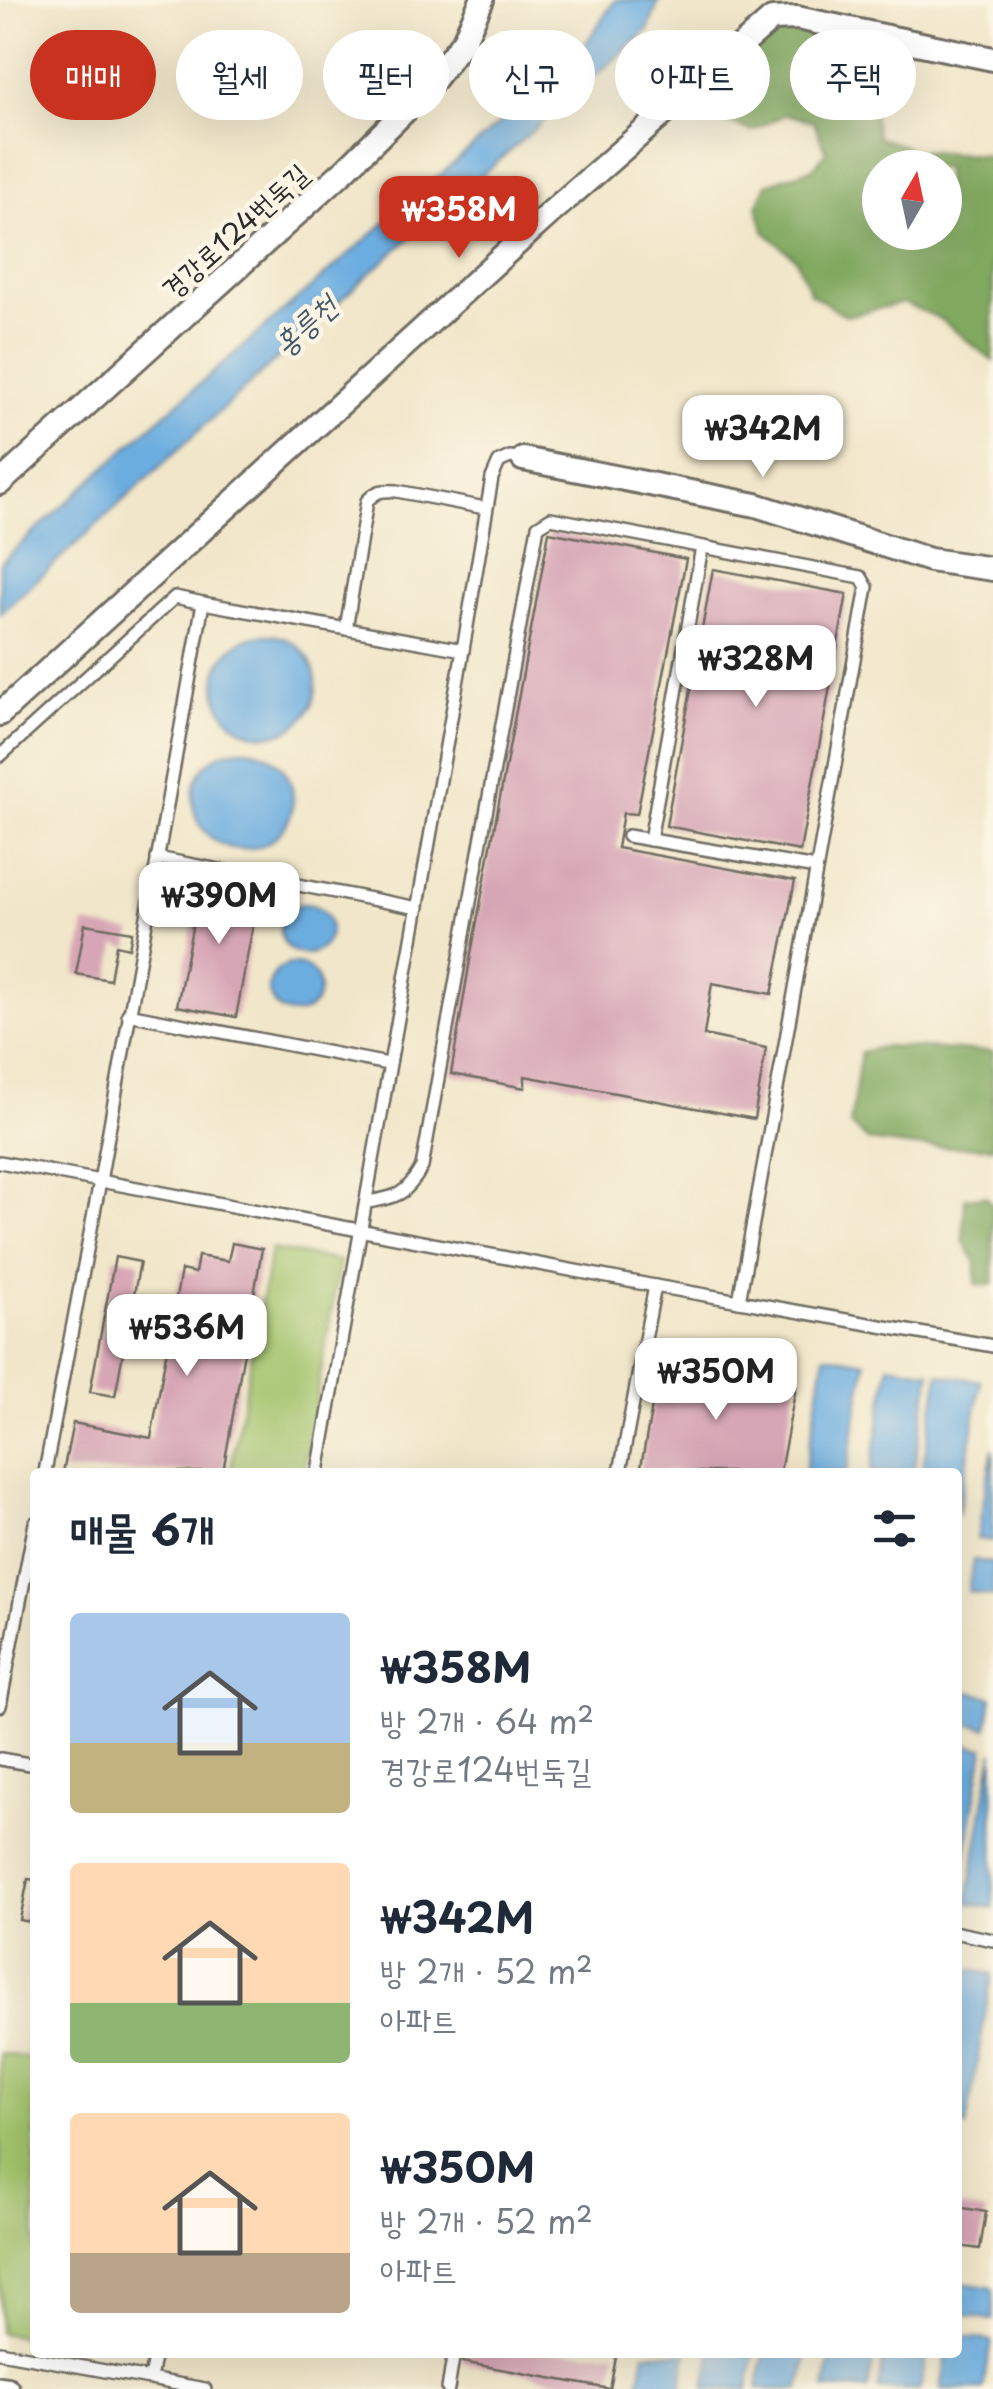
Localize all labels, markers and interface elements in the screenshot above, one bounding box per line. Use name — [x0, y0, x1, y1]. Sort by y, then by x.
chip: 매매 — [30, 30, 156, 120]
chip: 월세 — [176, 30, 303, 120]
chip: 필터 — [323, 30, 449, 120]
chip: 신규 — [469, 30, 595, 120]
chip: 아파트 — [615, 30, 770, 120]
chip: 주택 — [790, 30, 916, 120]
north arrow — [862, 150, 962, 250]
map controls — [862, 150, 962, 250]
street label: 경강로124번둑길 — [151, 152, 317, 308]
pin: ₩358M — [389, 176, 529, 261]
text: ₩358M — [401, 184, 517, 232]
water label: 홍릉천 — [262, 281, 348, 365]
pin: ₩342M — [693, 395, 833, 480]
text: ₩342M — [704, 403, 822, 451]
pin: ₩328M — [686, 625, 826, 710]
text: ₩328M — [698, 633, 814, 681]
pin: ₩390M — [149, 862, 289, 947]
text: ₩390M — [161, 870, 277, 918]
pin: ₩536M — [117, 1294, 257, 1379]
text: ₩536M — [129, 1302, 245, 1350]
pin: ₩350M — [646, 1338, 786, 1423]
text: ₩350M — [657, 1346, 775, 1394]
text: 매물 6개 — [70, 1497, 214, 1560]
icon: filters — [867, 1501, 922, 1556]
text: ₩358M — [380, 1634, 531, 1697]
icon: home — [150, 1653, 270, 1773]
text: 방 2개 · 64 m² — [380, 1697, 594, 1745]
text: 경강로124번둑길 — [380, 1745, 592, 1793]
text: ₩342M — [380, 1884, 534, 1947]
icon: home — [150, 1903, 270, 2023]
text: 방 2개 · 52 m² — [380, 1947, 593, 1995]
text: 아파트 — [380, 1995, 457, 2043]
text: ₩350M — [380, 2134, 535, 2197]
icon: home — [150, 2153, 270, 2273]
text: 방 2개 · 52 m² — [380, 2197, 593, 2245]
text: 아파트 — [380, 2245, 457, 2293]

